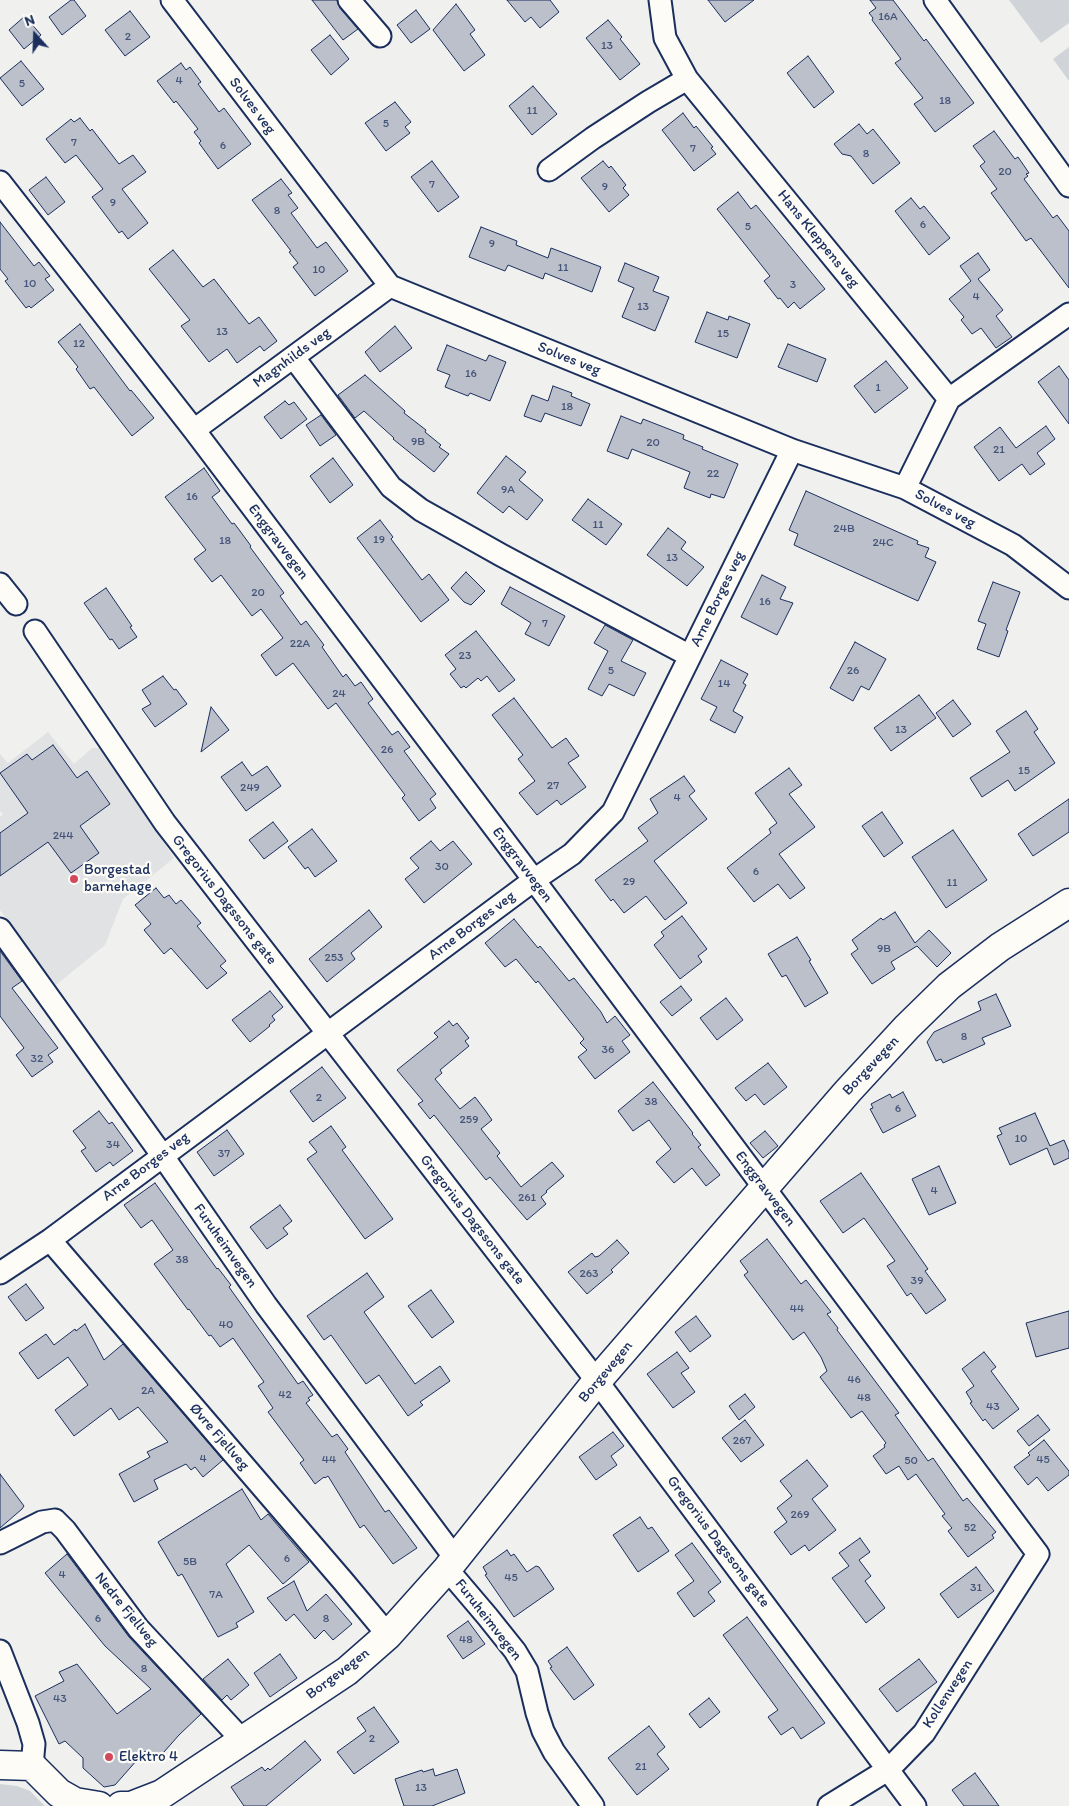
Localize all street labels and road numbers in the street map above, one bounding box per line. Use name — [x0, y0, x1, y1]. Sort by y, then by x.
street label: Solves veg — [225, 74, 279, 138]
street label: Hans Kleppens veg — [773, 187, 863, 291]
street label: Magnhilds veg — [250, 324, 334, 392]
street label: Solves veg — [535, 338, 603, 380]
street label: Solves veg — [912, 485, 978, 533]
street label: Enggravvegen — [244, 501, 312, 583]
street label: Arne Borges veg — [687, 548, 749, 650]
street label: Enggravvegen — [488, 824, 556, 906]
street label: Gregorius Dagssons gate — [168, 831, 280, 969]
street label: Arne Borges veg — [425, 888, 519, 964]
street label: Borgevegen — [839, 1032, 903, 1100]
street label: Arne Borges veg — [99, 1129, 193, 1205]
street label: Enggravvegen — [731, 1148, 799, 1230]
street label: Gregorius Dagssons gate — [416, 1151, 528, 1289]
street label: Furuheimvegen — [189, 1200, 261, 1292]
street label: Borgevegen — [575, 1337, 637, 1407]
street label: Øvre Fjellveg — [185, 1400, 253, 1474]
street label: Gregorius Dagssons gate — [663, 1473, 773, 1611]
street label: Nedre Fjellveg — [91, 1569, 161, 1651]
street label: Furuheimvegen — [450, 1576, 526, 1664]
street label: Borgevegen — [303, 1644, 373, 1704]
street label: Kollenvegen — [919, 1656, 977, 1732]

